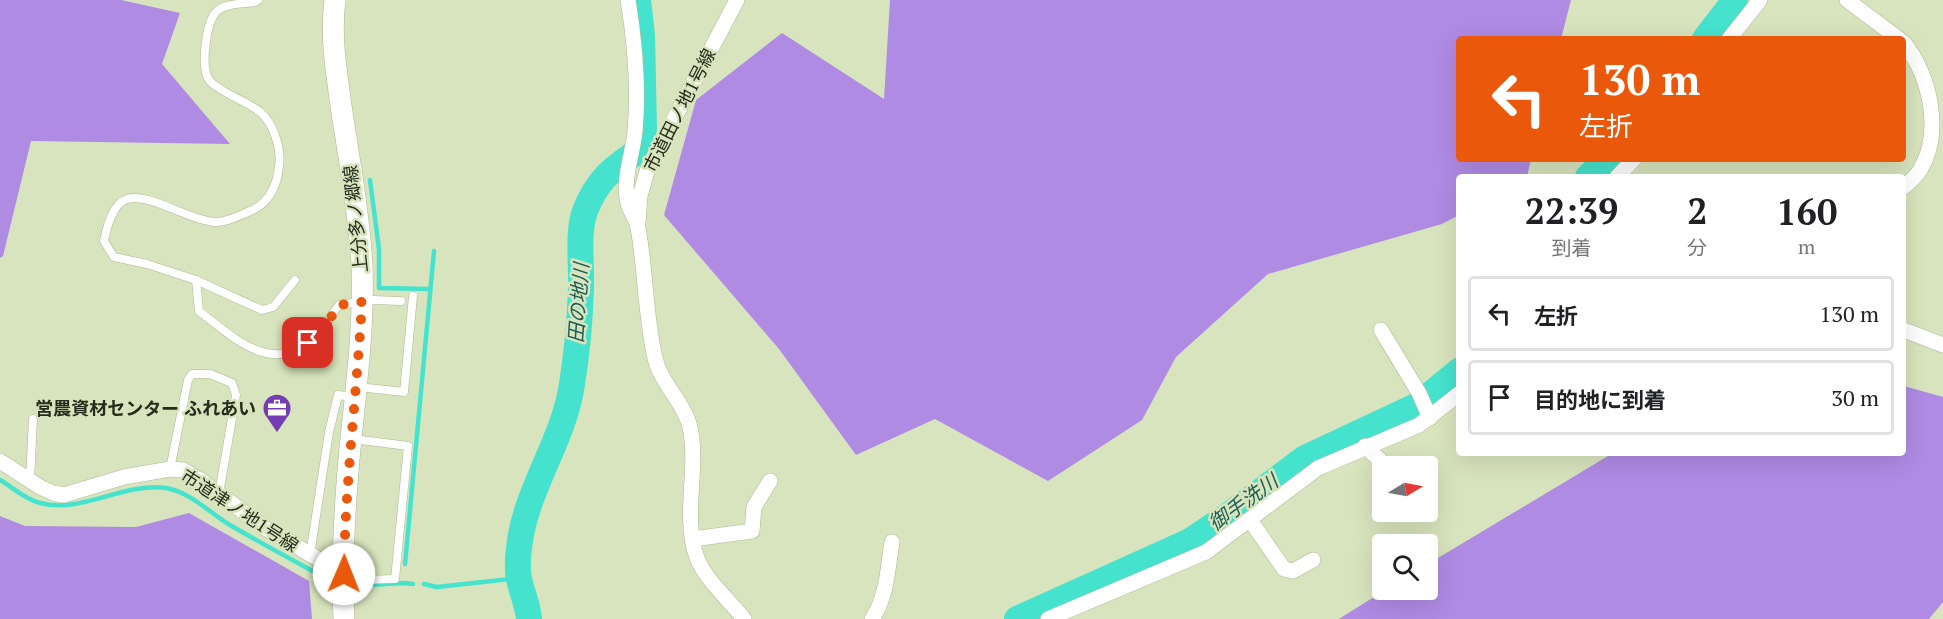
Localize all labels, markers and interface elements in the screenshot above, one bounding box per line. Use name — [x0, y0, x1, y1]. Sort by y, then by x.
street label: 市道田ノ地1号線 — [638, 44, 720, 176]
text: 130 m — [1579, 51, 1700, 107]
icon: left — [1480, 60, 1558, 138]
text: 左折 — [1579, 108, 1633, 144]
street label: 上分多ノ郷線 — [337, 164, 373, 274]
text: 22:39 — [1525, 187, 1618, 234]
text: 2 — [1687, 187, 1708, 234]
text: 160 — [1776, 188, 1837, 235]
text: m — [1798, 233, 1815, 260]
text: 到着 — [1552, 234, 1592, 261]
text: 分 — [1687, 234, 1707, 261]
water label: 田の地川 — [562, 260, 594, 344]
icon: left — [1483, 297, 1516, 330]
text: 130 m — [1819, 299, 1879, 328]
text: 左折 — [1534, 301, 1578, 330]
pin — [282, 317, 333, 368]
icon: arrive — [291, 326, 324, 359]
icon: arrive — [1483, 381, 1516, 414]
text: 30 m — [1831, 383, 1879, 412]
text: 目的地に到着 — [1534, 385, 1666, 414]
office icon: 営農資材センター ふれあい — [261, 392, 293, 434]
place label: 営農資材センター ふれあい — [35, 396, 256, 420]
north arrow — [1372, 456, 1438, 522]
map controls — [1372, 456, 1438, 600]
street label: 市道津ノ地1号線 — [177, 463, 303, 557]
water label: 御手洗川 — [1203, 466, 1285, 536]
button: search — [1372, 534, 1438, 600]
position arrow — [312, 542, 376, 606]

